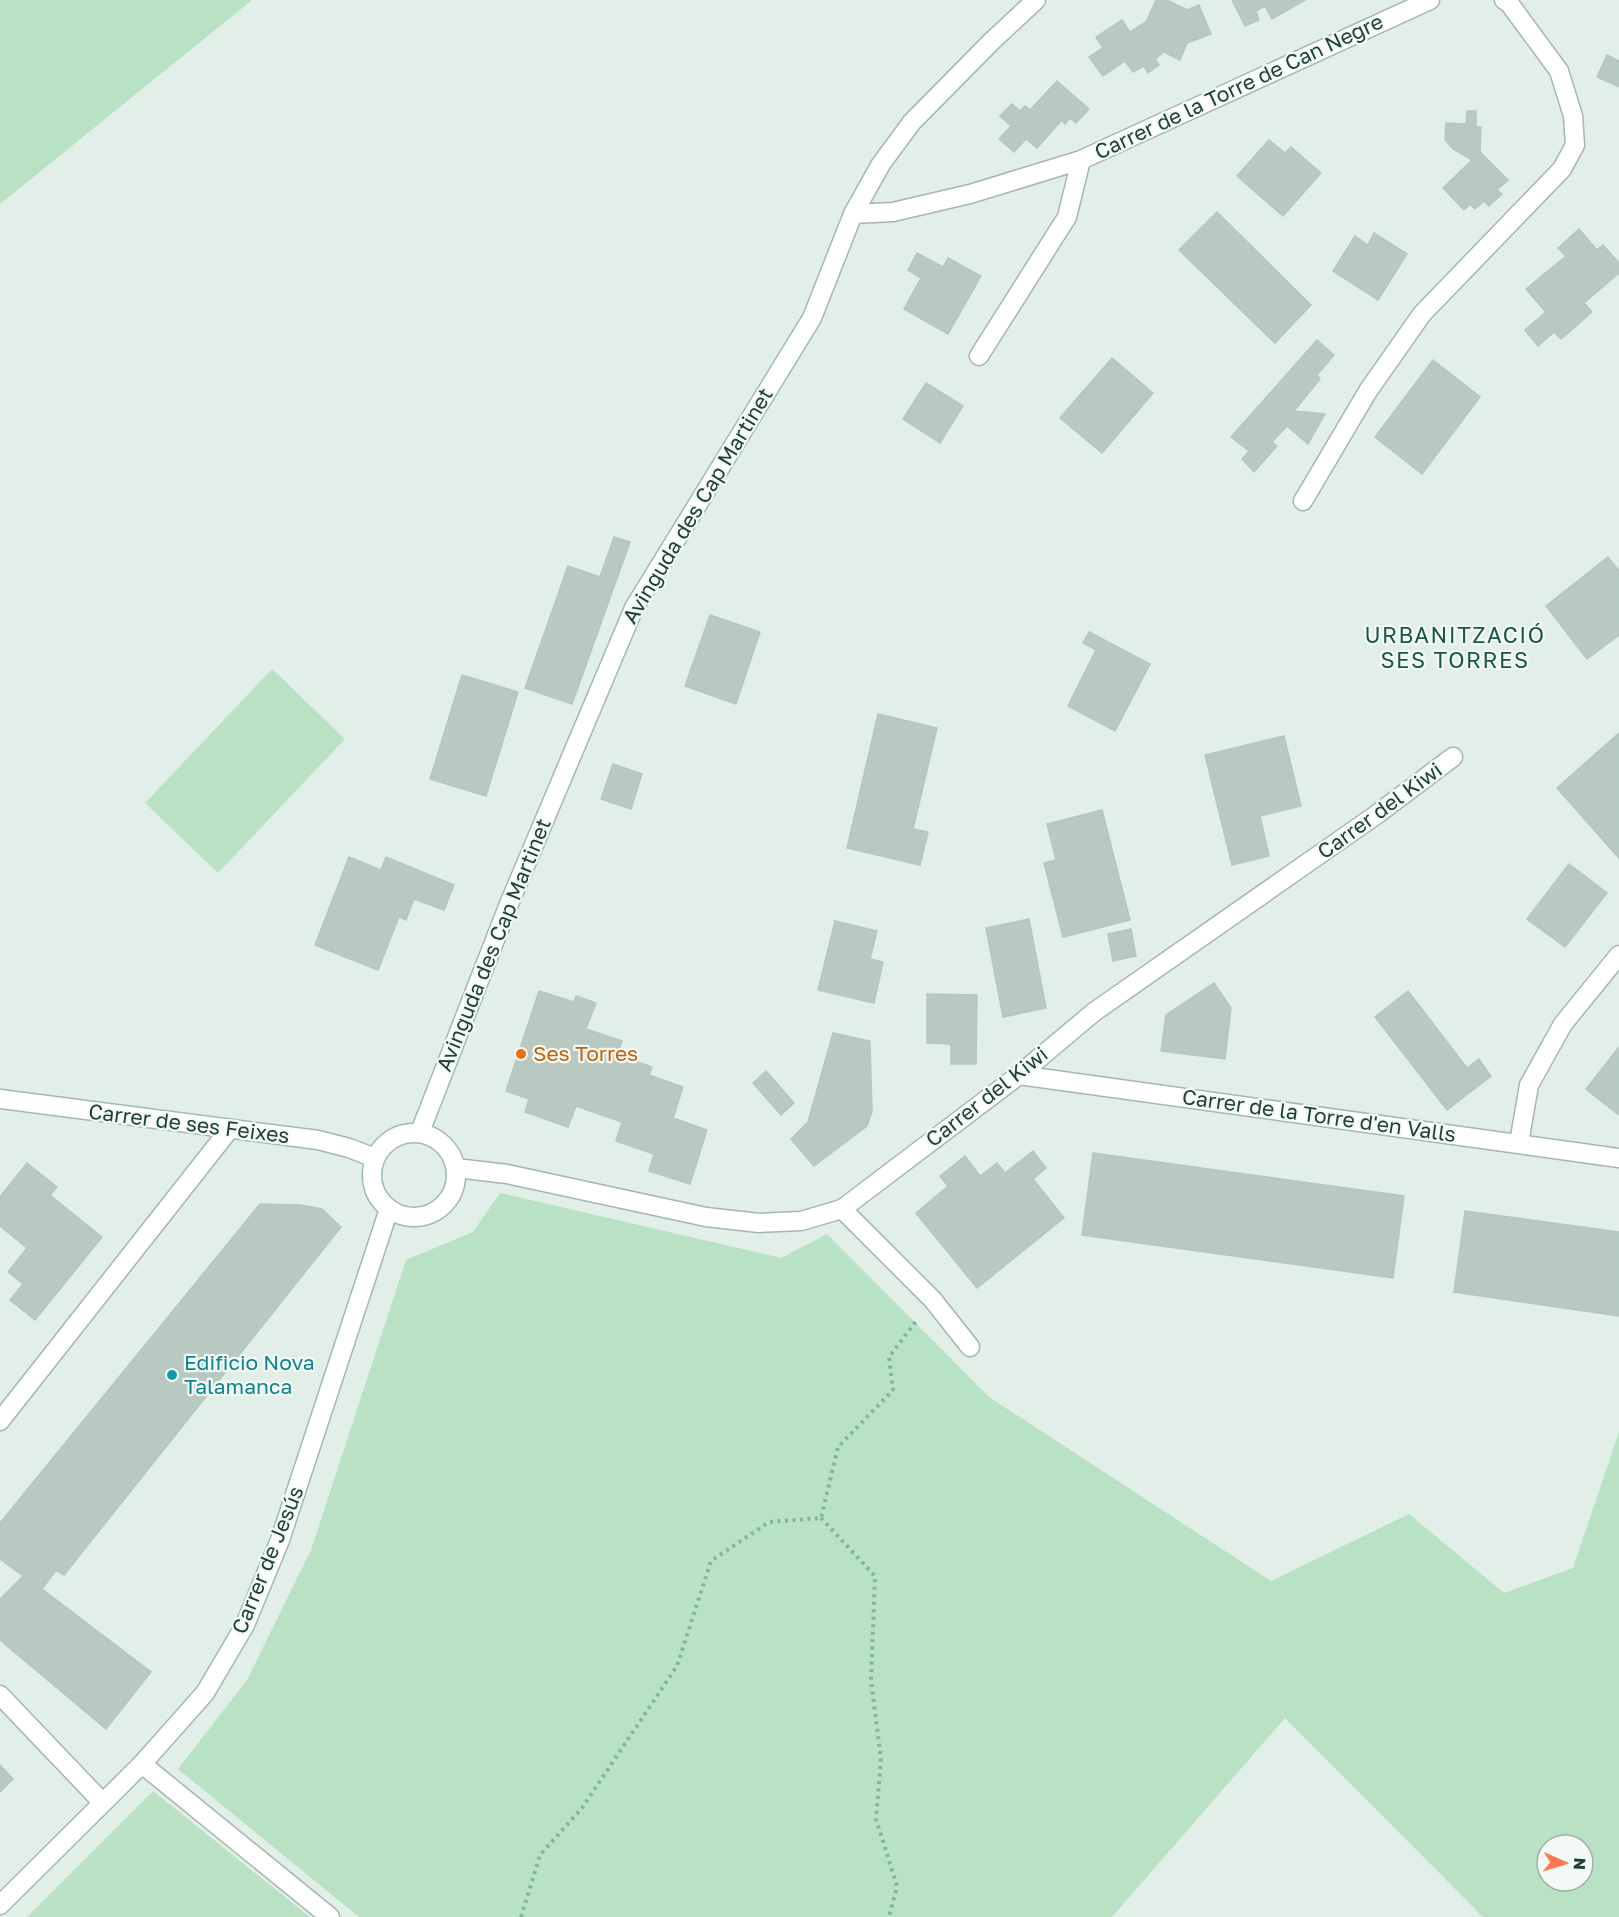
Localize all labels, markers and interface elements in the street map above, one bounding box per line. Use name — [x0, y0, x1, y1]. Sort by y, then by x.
street label: Carrer de la Torre de Can Negre — [1090, 8, 1387, 165]
street label: Avinguda des Cap Martinet — [616, 383, 778, 628]
district label: URBANITZACIÓ SES TORRES — [1365, 621, 1545, 673]
street label: Carrer del Kiwi — [1312, 756, 1447, 864]
street label: Avinguda des Cap Martinet — [430, 814, 556, 1075]
place label: Ses Torres — [533, 1040, 638, 1066]
street label: Carrer del Kiwi — [920, 1040, 1053, 1152]
marker: Ses Torres — [514, 1047, 528, 1061]
street label: Carrer de la Torre d'en Valls — [1180, 1083, 1458, 1147]
street label: Carrer de ses Feixes — [87, 1098, 291, 1148]
place label: Edificio Nova Talamanca — [184, 1349, 315, 1399]
marker: Edificio Nova Talamanca — [165, 1368, 179, 1382]
street label: Carrer de Jesús — [226, 1482, 309, 1637]
north arrow — [1535, 1833, 1595, 1893]
text: N — [1570, 1857, 1590, 1870]

